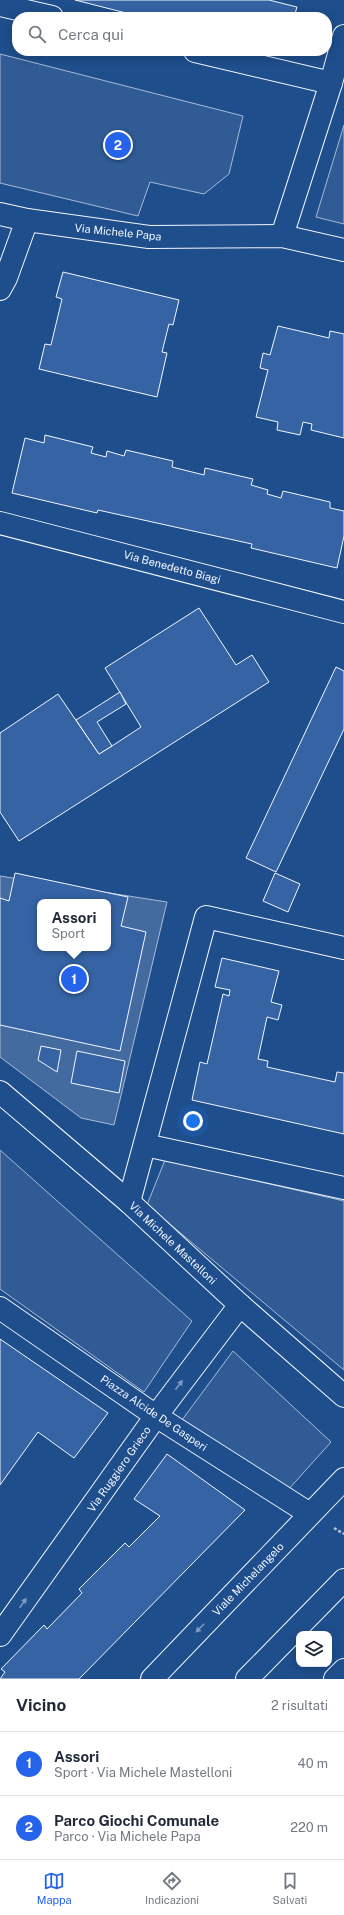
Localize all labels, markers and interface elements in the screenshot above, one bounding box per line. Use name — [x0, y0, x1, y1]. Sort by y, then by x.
search box — [12, 12, 332, 56]
icon: search — [26, 23, 48, 45]
text: Cerca qui — [58, 26, 124, 43]
pin: 2 — [105, 130, 131, 160]
street label: Via Michele Papa — [74, 221, 162, 243]
street label: Via Benedetto Biagi — [122, 548, 222, 586]
popup — [37, 899, 111, 951]
text: Assori — [51, 909, 97, 926]
text: Sport — [51, 926, 85, 941]
pin: 1 — [61, 964, 87, 994]
your location — [183, 1111, 203, 1131]
street label: Via Michele Mastelloni — [127, 1199, 219, 1287]
street label: Piazza Alcide De Gasperi — [98, 1373, 210, 1453]
one-way arrow — [175, 1380, 183, 1390]
street label: Via Ruggiero Grieco — [85, 1424, 153, 1514]
street label: Viale Michelangelo — [210, 1540, 286, 1618]
one-way arrow — [19, 1598, 27, 1609]
one-way arrow — [195, 1623, 205, 1633]
map controls — [296, 1631, 332, 1667]
button: layers — [296, 1631, 332, 1667]
text: Vicino — [16, 1695, 66, 1715]
text: 2 risultati — [271, 1698, 328, 1713]
text: Assori — [54, 1748, 99, 1765]
text: 1 — [26, 1756, 32, 1771]
text: 40 m — [297, 1756, 328, 1771]
text: Sport · Via Michele Mastelloni — [54, 1765, 232, 1780]
text: Parco Giochi Comunale — [54, 1812, 219, 1829]
text: 2 — [25, 1820, 33, 1835]
text: 220 m — [290, 1820, 328, 1835]
text: Parco · Via Michele Papa — [54, 1829, 201, 1844]
tab: Mappa — [37, 1870, 72, 1906]
tab: Indicazioni — [145, 1870, 199, 1906]
tab: Salvati — [272, 1870, 307, 1906]

